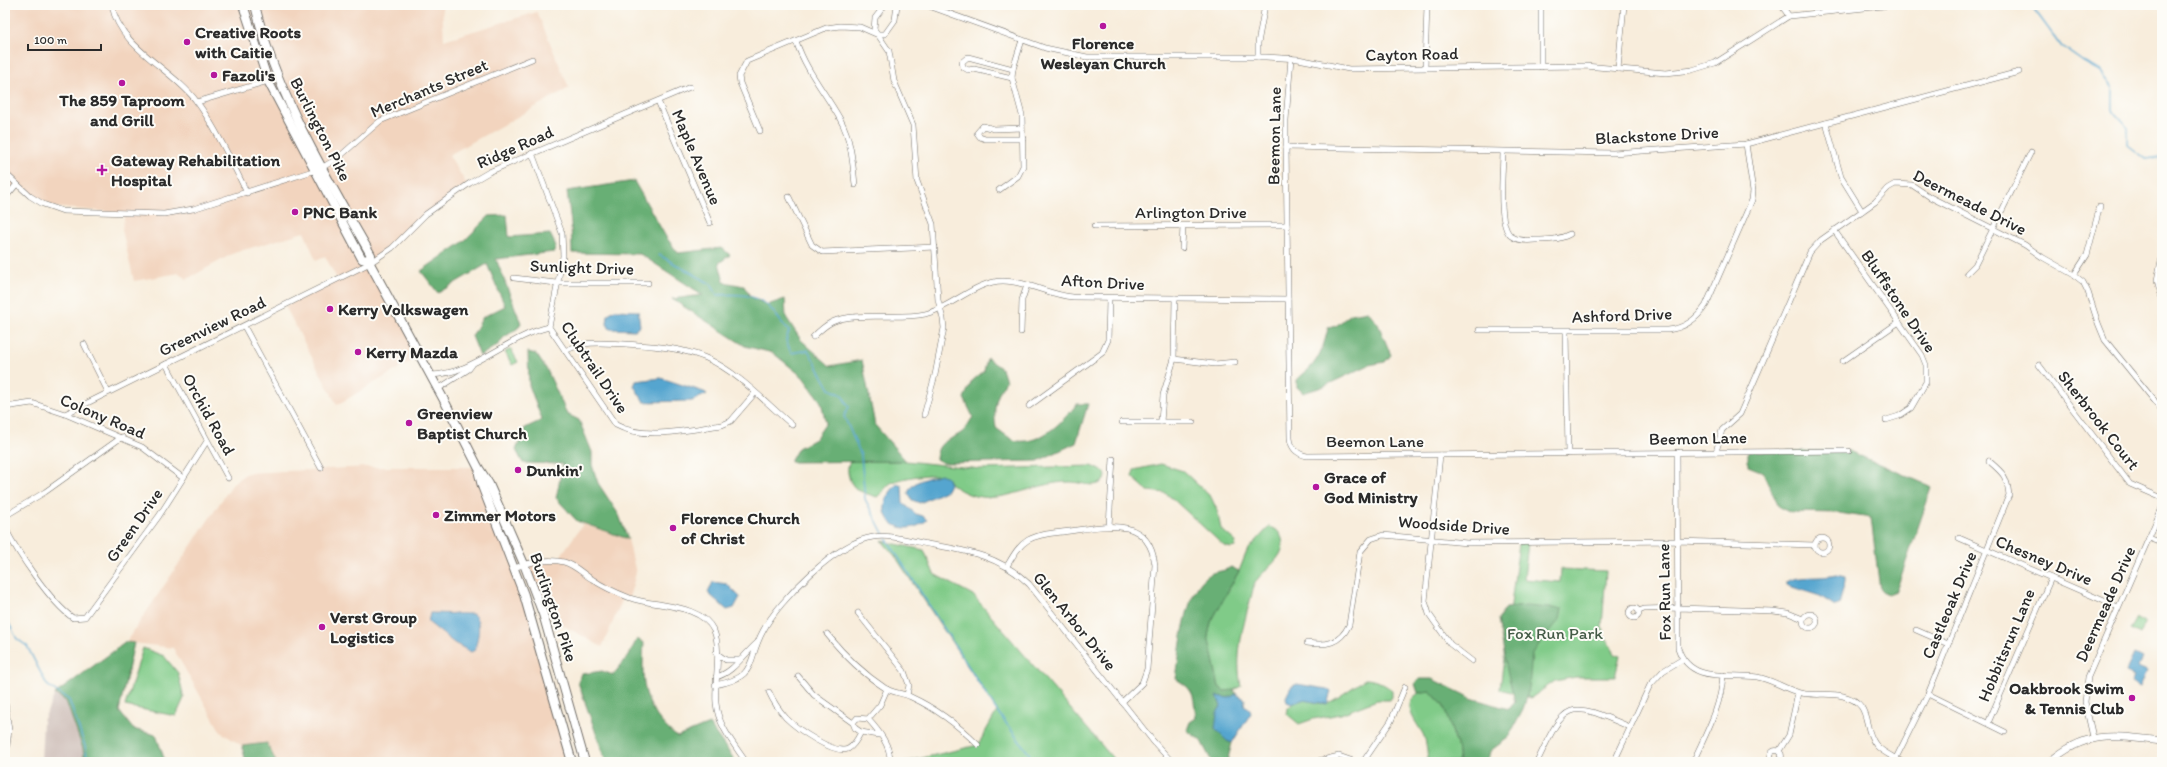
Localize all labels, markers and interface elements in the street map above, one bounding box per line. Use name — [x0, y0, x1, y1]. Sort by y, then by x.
marker: Florence Wesleyan Church — [1098, 21, 1108, 31]
place label: Creative Roots with Caitie — [195, 22, 301, 62]
scale bar — [28, 26, 101, 52]
text: 100 m — [34, 33, 67, 47]
place label: Florence Wesleyan Church — [1040, 33, 1166, 74]
marker: Creative Roots with Caitie — [182, 37, 192, 47]
street label: Cayton Road — [1365, 43, 1459, 65]
street label: Merchants Street — [367, 54, 491, 122]
place label: Fazoli's — [222, 65, 276, 85]
marker: Fazoli's — [209, 70, 219, 80]
street label: Burlington Pike — [286, 74, 356, 184]
marker: The 859 Taproom and Grill — [117, 78, 127, 88]
street label: Beemon Lane — [1263, 87, 1285, 185]
place label: The 859 Taproom and Grill — [58, 90, 185, 130]
street label: Maple Avenue — [668, 106, 726, 208]
street label: Ridge Road — [474, 121, 557, 173]
street label: Blackstone Drive — [1595, 122, 1719, 148]
place label: Gateway Rehabilitation Hospital — [111, 150, 280, 191]
marker: Gateway Rehabilitation Hospital — [96, 164, 108, 176]
street label: Deermeade Drive — [1910, 165, 2030, 239]
place label: PNC Bank — [303, 202, 377, 222]
street label: Arlington Drive — [1135, 202, 1247, 222]
marker: PNC Bank — [290, 207, 300, 217]
street label: Bluffstone Drive — [1857, 246, 1941, 356]
street label: Sunlight Drive — [530, 255, 634, 279]
street label: Afton Drive — [1061, 270, 1145, 294]
street label: Greenview Road — [155, 292, 269, 360]
place label: Kerry Volkswagen — [338, 299, 469, 320]
street label: Ashford Drive — [1571, 303, 1673, 327]
marker: Kerry Volkswagen — [325, 304, 335, 314]
street label: Clubtrail Drive — [557, 317, 633, 417]
place label: Kerry Mazda — [366, 342, 458, 363]
marker: Kerry Mazda — [353, 347, 363, 357]
street label: Sherbrook Court — [2054, 366, 2144, 474]
street label: Orchid Road — [178, 370, 240, 458]
street label: Colony Road — [57, 389, 149, 443]
place label: Greenview Baptist Church — [417, 403, 527, 444]
marker: Greenview Baptist Church — [404, 418, 414, 428]
street label: Beemon Lane — [1649, 427, 1747, 449]
street label: Beemon Lane — [1326, 431, 1424, 451]
place label: Dunkin' — [526, 460, 582, 480]
marker: Dunkin' — [513, 465, 523, 475]
place label: Grace of God Ministry — [1324, 467, 1419, 508]
marker: Grace of God Ministry — [1311, 482, 1321, 492]
street label: Green Drive — [101, 484, 167, 566]
place label: Zimmer Motors — [444, 505, 556, 525]
place label: Florence Church of Christ — [681, 508, 800, 548]
marker: Zimmer Motors — [431, 510, 441, 520]
street label: Woodside Drive — [1397, 511, 1511, 539]
marker: Florence Church of Christ — [668, 523, 678, 533]
street label: Chesney Drive — [1993, 531, 2095, 589]
street label: Fox Run Lane — [1653, 543, 1675, 641]
street label: Deermeade Drive — [2071, 543, 2139, 665]
street label: Castleoak Drive — [1917, 548, 1981, 662]
street label: Burlington Pike — [526, 550, 582, 664]
street label: Glen Arbor Drive — [1029, 568, 1121, 674]
street label: Hobbitsrun Lane — [1973, 585, 2039, 705]
place label: Verst Group Logistics — [330, 607, 417, 648]
marker: Verst Group Logistics — [317, 622, 327, 632]
park label: Fox Run Park — [1507, 623, 1603, 643]
place label: Oakbrook Swim & Tennis Club — [2009, 678, 2125, 718]
marker: Oakbrook Swim & Tennis Club — [2127, 693, 2137, 703]

